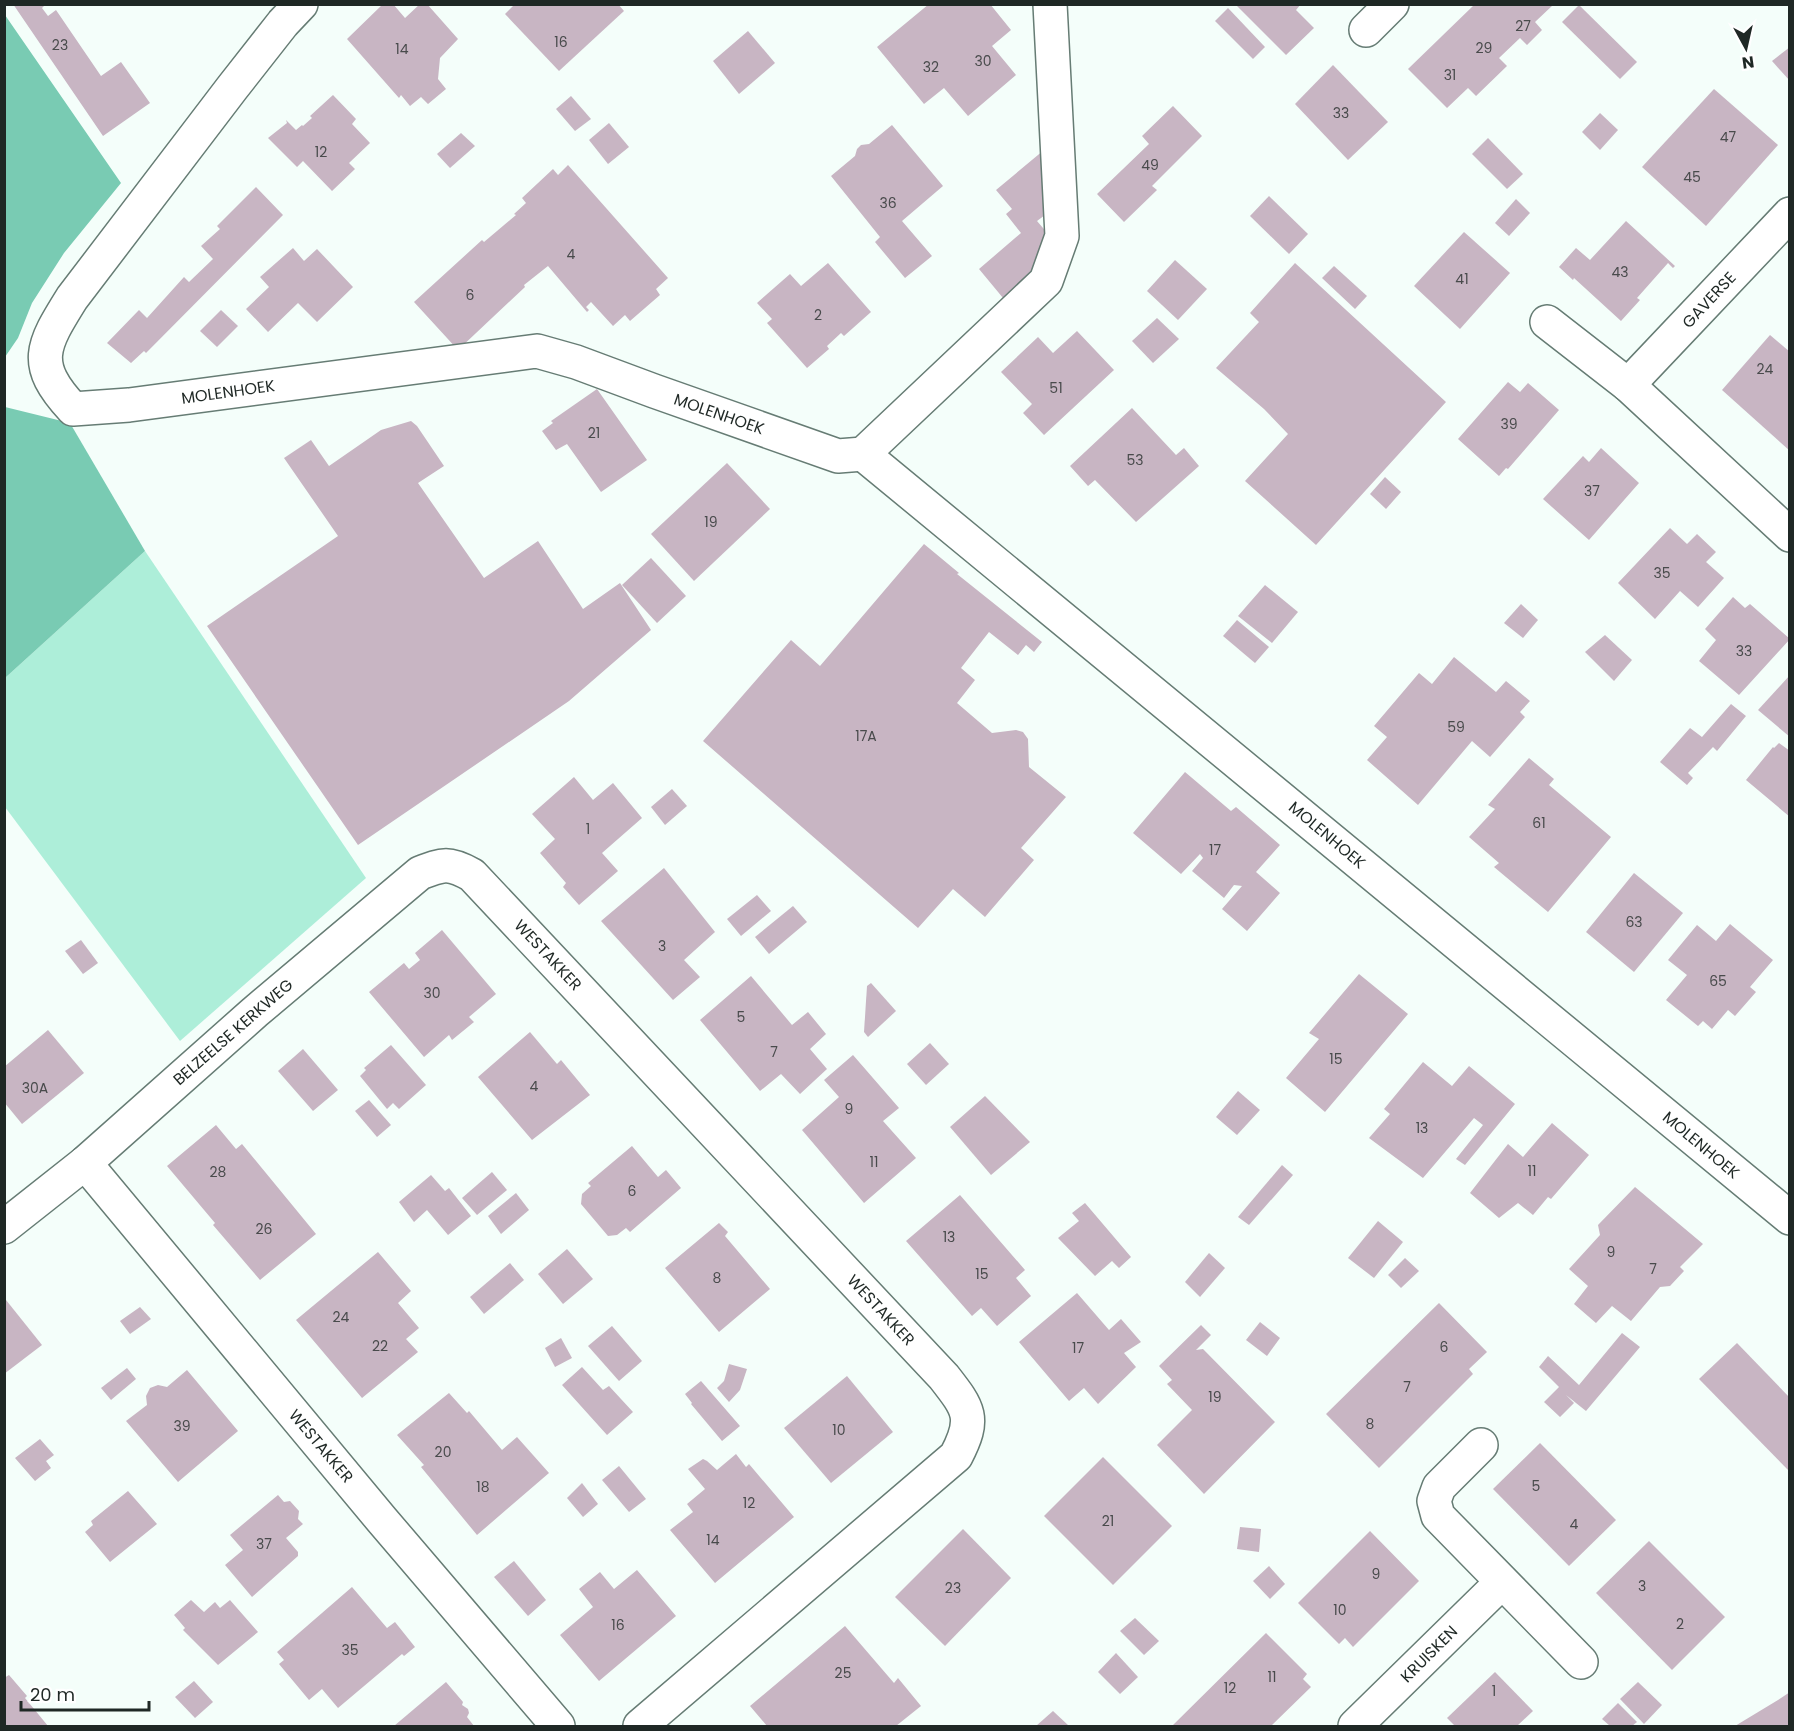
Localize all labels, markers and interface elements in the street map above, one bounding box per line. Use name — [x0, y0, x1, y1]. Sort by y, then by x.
house number: 27 — [1515, 16, 1531, 36]
north arrow — [1716, 18, 1776, 78]
house number: 16 — [554, 32, 568, 52]
house number: 23 — [52, 35, 68, 55]
house number: 29 — [1476, 38, 1492, 58]
house number: 14 — [395, 39, 409, 59]
text: N — [1740, 50, 1756, 75]
house number: 30 — [974, 51, 992, 71]
house number: 32 — [923, 57, 939, 77]
house number: 31 — [1444, 65, 1456, 85]
house number: 33 — [1333, 103, 1349, 123]
house number: 47 — [1720, 127, 1737, 147]
house number: 12 — [315, 142, 327, 162]
house number: 49 — [1141, 155, 1159, 175]
house number: 45 — [1683, 167, 1701, 187]
house number: 36 — [879, 193, 897, 213]
house number: 4 — [567, 244, 576, 264]
house number: 43 — [1611, 262, 1629, 282]
street label: GAVERSE — [1677, 267, 1741, 333]
house number: 41 — [1455, 269, 1469, 289]
house number: 6 — [466, 285, 475, 305]
house number: 2 — [814, 305, 822, 325]
house number: 24 — [1757, 359, 1774, 379]
street label: MOLENHOEK — [180, 374, 277, 410]
house number: 51 — [1049, 378, 1063, 398]
street label: MOLENHOEK — [671, 388, 768, 440]
house number: 39 — [1500, 414, 1518, 434]
house number: 21 — [588, 423, 600, 443]
house number: 53 — [1126, 450, 1144, 470]
house number: 37 — [1584, 481, 1600, 501]
house number: 19 — [704, 512, 718, 532]
house number: 35 — [1653, 563, 1671, 583]
house number: 33 — [1736, 641, 1752, 661]
house number: 59 — [1447, 717, 1465, 737]
house number: 17A — [855, 726, 877, 746]
street label: MOLENHOEK — [1284, 796, 1371, 874]
house number: 61 — [1532, 813, 1546, 833]
house number: 1 — [586, 819, 590, 839]
house number: 17 — [1209, 840, 1221, 860]
house number: 63 — [1625, 912, 1643, 932]
street label: WESTAKKER — [509, 914, 587, 996]
house number: 3 — [658, 936, 666, 956]
house number: 65 — [1709, 971, 1727, 991]
street label: BELZEELSE KERKWEG — [168, 973, 298, 1091]
house number: 30 — [423, 983, 441, 1003]
house number: 5 — [737, 1007, 745, 1027]
house number: 7 — [770, 1042, 778, 1062]
house number: 15 — [1329, 1049, 1343, 1069]
house number: 4 — [530, 1076, 539, 1096]
house number: 30A — [22, 1078, 48, 1098]
house number: 9 — [845, 1099, 853, 1119]
street label: MOLENHOEK — [1658, 1106, 1745, 1184]
house number: 13 — [1416, 1118, 1428, 1138]
house number: 11 — [870, 1152, 878, 1172]
house number: 11 — [1528, 1161, 1536, 1181]
house number: 28 — [210, 1162, 227, 1182]
house number: 6 — [628, 1181, 637, 1201]
house number: 26 — [256, 1219, 273, 1239]
house number: 13 — [943, 1227, 955, 1247]
house number: 9 — [1607, 1242, 1615, 1262]
house number: 7 — [1649, 1259, 1657, 1279]
house number: 15 — [975, 1264, 989, 1284]
house number: 8 — [713, 1268, 722, 1288]
street label: WESTAKKER — [842, 1269, 920, 1351]
house number: 24 — [333, 1307, 350, 1327]
house number: 22 — [372, 1336, 388, 1356]
house number: 6 — [1440, 1337, 1449, 1357]
house number: 17 — [1072, 1338, 1084, 1358]
house number: 7 — [1403, 1377, 1411, 1397]
house number: 19 — [1208, 1387, 1222, 1407]
street label: WESTAKKER — [283, 1404, 359, 1488]
house number: 8 — [1366, 1414, 1375, 1434]
house number: 39 — [173, 1416, 191, 1436]
house number: 10 — [832, 1420, 846, 1440]
house number: 20 — [435, 1442, 451, 1462]
house number: 5 — [1532, 1476, 1540, 1496]
house number: 18 — [476, 1477, 490, 1497]
house number: 12 — [743, 1493, 755, 1513]
house number: 21 — [1102, 1511, 1114, 1531]
house number: 4 — [1570, 1514, 1579, 1534]
house number: 14 — [706, 1530, 720, 1550]
house number: 37 — [256, 1534, 272, 1554]
house number: 9 — [1372, 1564, 1380, 1584]
house number: 3 — [1638, 1576, 1646, 1596]
house number: 23 — [945, 1578, 961, 1598]
house number: 10 — [1333, 1600, 1347, 1620]
house number: 2 — [1676, 1614, 1684, 1634]
house number: 16 — [611, 1615, 625, 1635]
street label: KRUISKEN — [1395, 1620, 1463, 1688]
house number: 35 — [341, 1640, 359, 1660]
house number: 25 — [835, 1663, 851, 1683]
house number: 11 — [1268, 1667, 1276, 1687]
scale bar — [21, 1674, 148, 1712]
house number: 12 — [1224, 1678, 1236, 1698]
house number: 1 — [1492, 1681, 1496, 1701]
text: 20 m — [30, 1682, 75, 1707]

